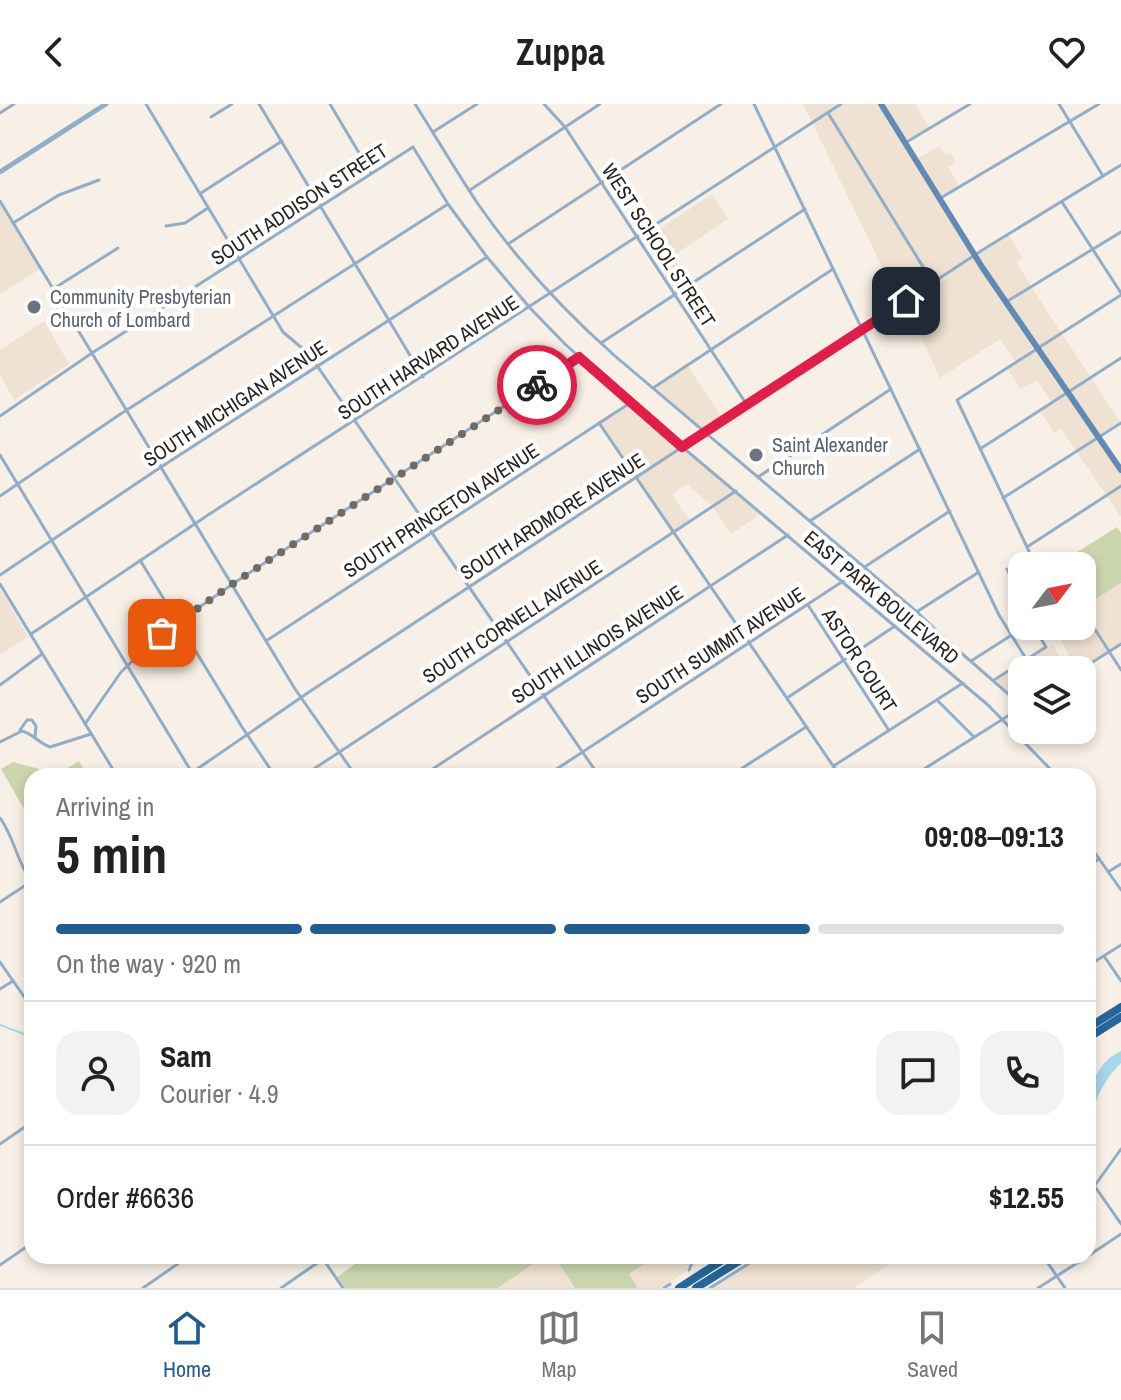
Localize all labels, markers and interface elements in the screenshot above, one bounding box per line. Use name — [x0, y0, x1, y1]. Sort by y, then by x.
text: Zuppa — [516, 28, 605, 76]
icon: back — [32, 30, 76, 74]
icon: heart — [1045, 30, 1089, 74]
street label: SOUTH ADDISON STREET — [206, 137, 392, 271]
street label: WEST SCHOOL STREET — [596, 158, 722, 332]
pin — [872, 267, 940, 335]
icon: home — [884, 279, 928, 323]
place label: Community Presbyterian Church of Lombard — [50, 283, 231, 333]
street label: SOUTH HARVARD AVENUE — [332, 288, 524, 426]
marker: Community Presbyterian Church of Lombard — [25, 298, 43, 316]
street label: SOUTH MICHIGAN AVENUE — [138, 333, 332, 473]
courier — [497, 345, 577, 425]
icon: bike — [515, 363, 559, 407]
place label: Saint Alexander Church — [772, 431, 888, 481]
street label: SOUTH PRINCETON AVENUE — [338, 437, 544, 583]
street label: SOUTH ARDMORE AVENUE — [455, 446, 649, 586]
marker: Saint Alexander Church — [747, 446, 765, 464]
street label: EAST PARK BOULEVARD — [799, 524, 965, 670]
north arrow — [1008, 552, 1096, 640]
map controls — [1008, 552, 1096, 744]
street label: SOUTH CORNELL AVENUE — [417, 553, 607, 689]
street label: SOUTH ILLINOIS AVENUE — [506, 578, 688, 710]
street label: SOUTH SUMMIT AVENUE — [630, 580, 810, 710]
pin — [128, 599, 196, 667]
street label: ASTOR COURT — [816, 602, 904, 717]
icon: bag — [140, 611, 184, 655]
button: layers — [1008, 656, 1096, 744]
text: Arriving in — [56, 789, 154, 824]
text: 09:08–09:13 — [925, 816, 1064, 856]
text: 5 min — [56, 819, 167, 889]
text: On the way · 920 m — [56, 946, 241, 981]
button: person — [56, 1031, 140, 1115]
button: chat — [876, 1031, 960, 1115]
button: phone — [980, 1031, 1064, 1115]
text: Sam — [160, 1036, 212, 1076]
text: Courier · 4.9 — [160, 1076, 279, 1111]
text: Order #6636 — [56, 1177, 194, 1217]
text: $12.55 — [989, 1177, 1064, 1217]
tab: Home — [163, 1306, 211, 1384]
tab: Map — [537, 1306, 581, 1384]
tab: Saved — [907, 1306, 958, 1384]

